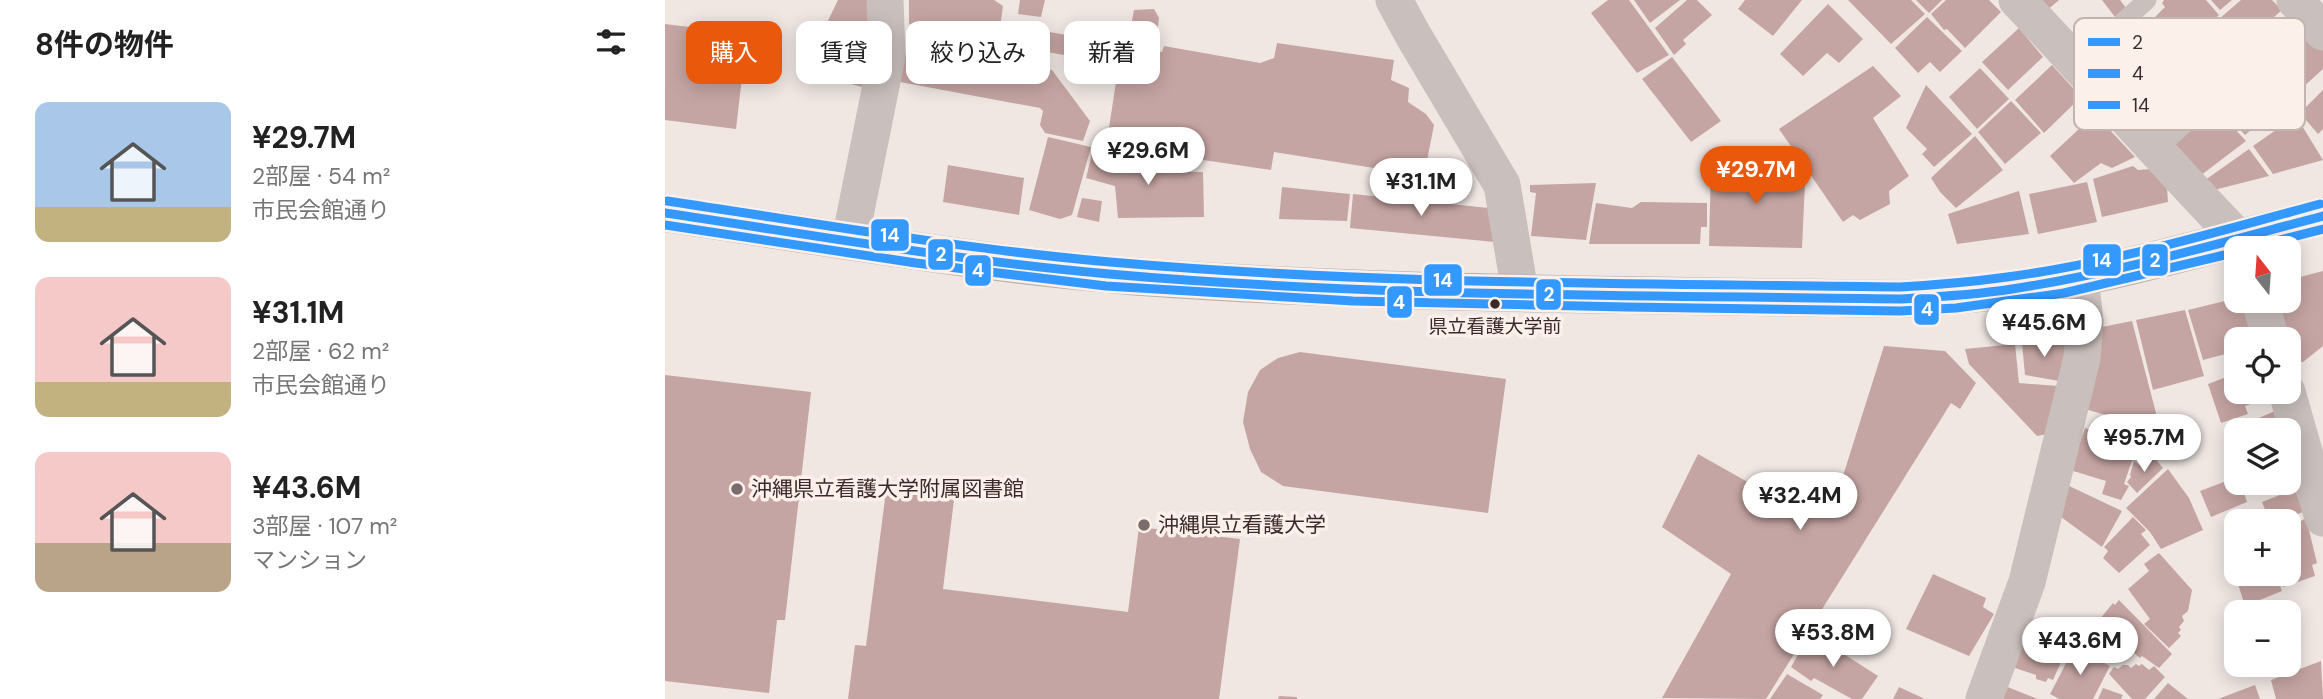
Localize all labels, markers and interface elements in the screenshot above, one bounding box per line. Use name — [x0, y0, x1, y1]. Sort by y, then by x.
legend — [2074, 18, 2305, 130]
chip: 購入 — [686, 21, 782, 84]
chip: 賃貸 — [796, 21, 892, 84]
chip: 絞り込み — [906, 21, 1050, 84]
chip: 新着 — [1064, 21, 1160, 84]
icon: filters — [592, 23, 630, 61]
text: 8件の物件 — [35, 25, 174, 64]
text: 2 — [2132, 30, 2143, 55]
text: 4 — [2132, 61, 2144, 86]
text: 14 — [2132, 93, 2149, 118]
text: ¥29.7M — [252, 118, 356, 157]
pin: ¥29.6M — [1091, 128, 1205, 187]
icon: home — [91, 130, 175, 214]
text: ¥29.6M — [1107, 135, 1189, 165]
pin: ¥29.7M — [1699, 146, 1813, 206]
text: ¥29.7M — [1716, 154, 1796, 184]
pin: ¥31.1M — [1364, 158, 1478, 218]
text: 2部屋 · 54 m² — [252, 161, 390, 191]
text: ¥31.1M — [1386, 166, 1456, 196]
text: 市民会館通り — [252, 195, 390, 225]
line badge: 14 — [870, 218, 910, 252]
text: 14 — [880, 223, 900, 248]
north arrow — [2224, 236, 2301, 313]
map controls — [2224, 236, 2301, 677]
line badge: 2 — [927, 238, 954, 271]
text: 2 — [936, 242, 947, 267]
line badge: 14 — [2082, 243, 2122, 277]
line badge: 2 — [2141, 243, 2169, 277]
text: 14 — [2092, 248, 2112, 273]
text: 2 — [2150, 248, 2161, 273]
line badge: 4 — [964, 254, 992, 287]
text: 4 — [972, 258, 984, 283]
line badge: 14 — [1423, 263, 1463, 297]
text: 14 — [1433, 268, 1453, 293]
line badge: 2 — [1535, 278, 1562, 311]
text: 2 — [1544, 282, 1555, 307]
line badge: 4 — [1386, 285, 1413, 319]
text: 4 — [1393, 290, 1405, 315]
text: ¥31.1M — [252, 293, 344, 332]
line badge: 4 — [1913, 293, 1940, 326]
marker: 県立看護大学前 — [1488, 297, 1502, 311]
text: 4 — [1921, 297, 1933, 322]
pin: ¥45.6M — [1987, 300, 2101, 359]
icon: home — [91, 305, 175, 389]
text: ¥45.6M — [2002, 307, 2086, 337]
place label: 県立看護大学前 — [1428, 314, 1562, 339]
button: locate — [2224, 327, 2301, 404]
text: 2部屋 · 62 m² — [252, 336, 389, 366]
text: 市民会館通り — [252, 370, 390, 400]
pin: ¥95.7M — [2087, 414, 2201, 474]
button: layers — [2224, 418, 2301, 495]
text: ¥95.7M — [2103, 422, 2185, 452]
text: ¥43.6M — [252, 468, 361, 507]
pin: ¥32.4M — [1743, 472, 1857, 532]
place label: 沖縄県立看護大学附属図書館 — [751, 475, 1024, 503]
icon: home — [91, 480, 175, 564]
text: ¥32.4M — [1758, 480, 1842, 510]
marker: 沖縄県立看護大学附属図書館 — [729, 481, 745, 497]
button: + — [2224, 509, 2301, 586]
text: 3部屋 · 107 m² — [252, 511, 397, 541]
place label: 沖縄県立看護大学 — [1158, 511, 1326, 539]
marker: 沖縄県立看護大学 — [1136, 517, 1152, 533]
text: マンション — [252, 545, 367, 575]
button: − — [2224, 600, 2301, 677]
pin: ¥53.8M — [1776, 610, 1890, 669]
text: ¥53.8M — [1791, 617, 1875, 647]
pin: ¥43.6M — [2023, 618, 2137, 677]
text: ¥43.6M — [2038, 625, 2122, 655]

